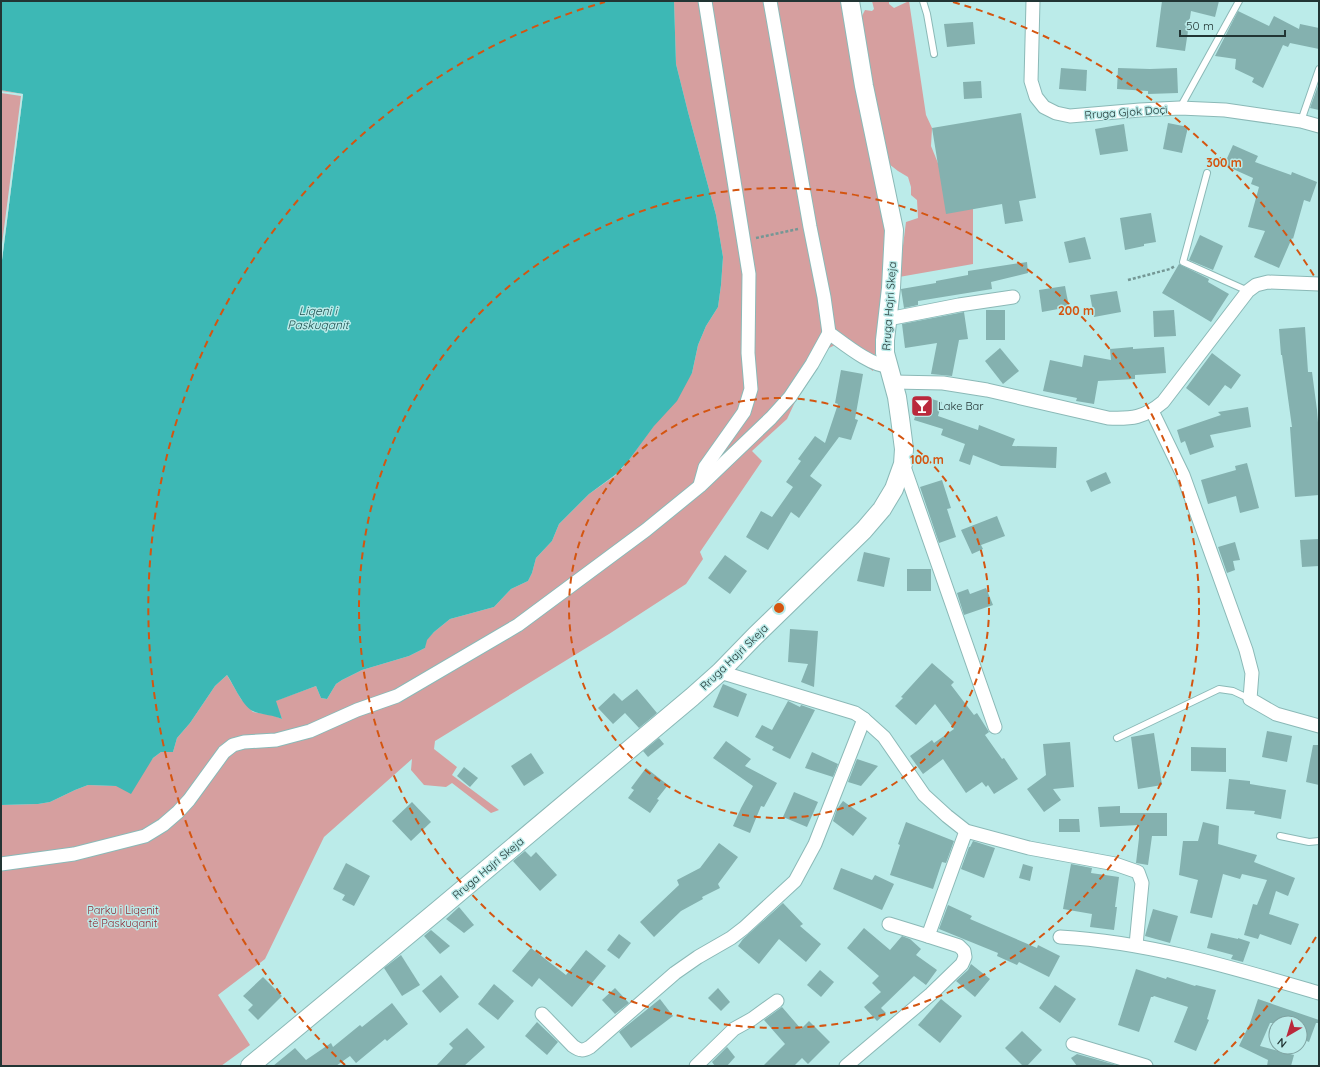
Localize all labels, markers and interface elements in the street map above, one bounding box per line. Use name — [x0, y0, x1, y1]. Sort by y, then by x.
scale bar — [1180, 12, 1285, 38]
text: 50 m — [1186, 18, 1214, 33]
street label: Rruga Gjok Doçi — [1084, 102, 1168, 122]
text: 300 m — [1206, 155, 1242, 170]
street label: Rruga Hajri Skeja — [879, 261, 899, 351]
water label: Liqeni i Paskuqanit — [287, 303, 351, 332]
text: 200 m — [1058, 303, 1094, 318]
bar icon: Lake Bar — [909, 393, 935, 419]
place label: Lake Bar — [938, 399, 984, 413]
text: 100 m — [910, 452, 944, 467]
centre of rings — [772, 601, 786, 615]
street label: Rruga Hajri Skeja — [697, 621, 771, 693]
street label: Rruga Hajri Skeja — [449, 834, 527, 902]
park label: Parku i Liqenit të Paskuqanit — [87, 903, 159, 930]
north arrow — [1268, 1015, 1308, 1055]
text: N — [1274, 1035, 1289, 1051]

